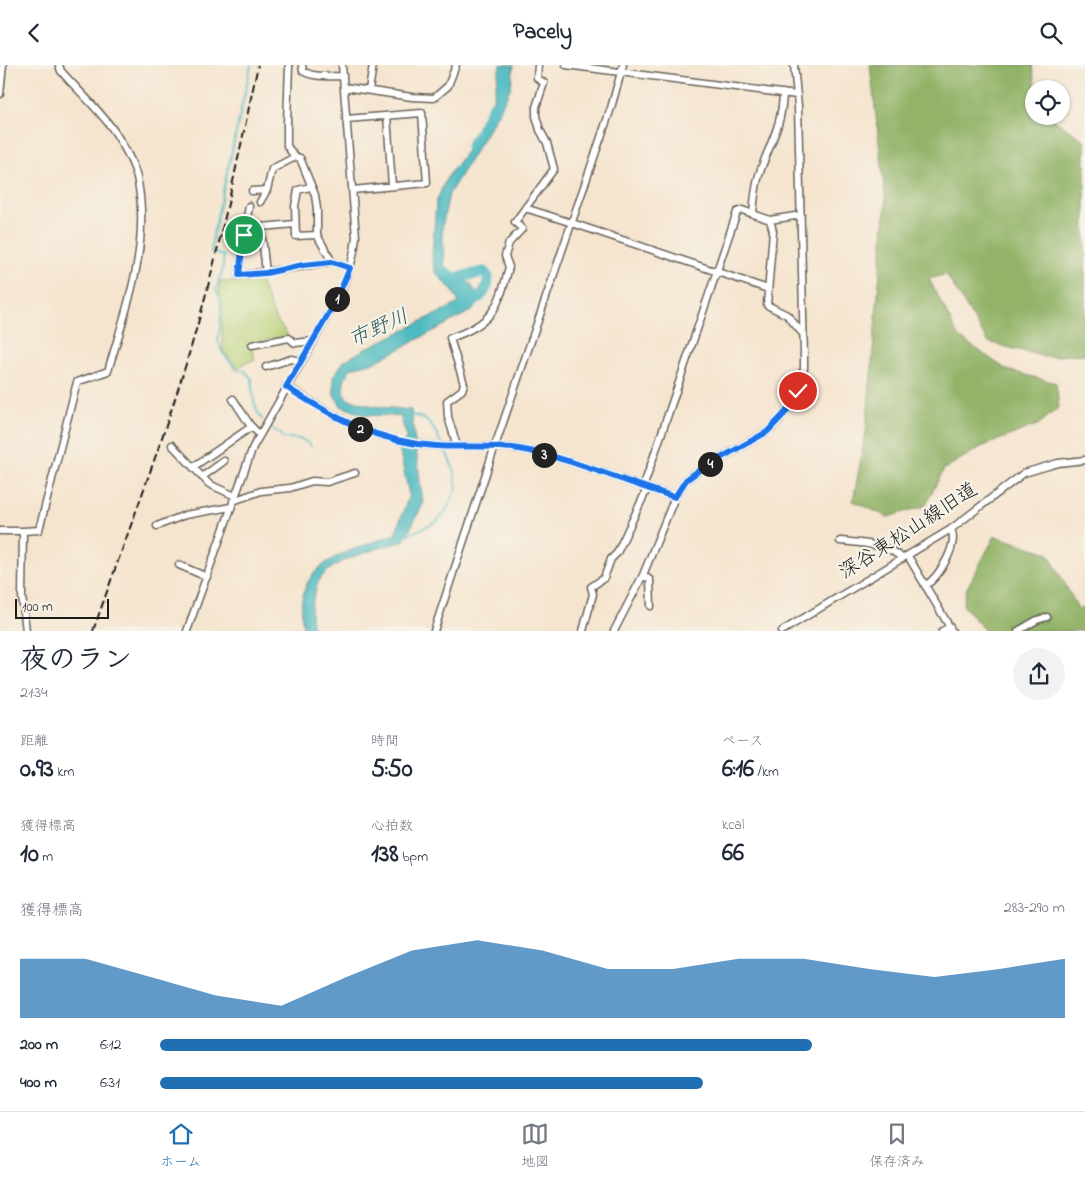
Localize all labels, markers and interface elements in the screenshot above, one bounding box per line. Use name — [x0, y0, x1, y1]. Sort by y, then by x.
text: Pacely — [513, 17, 572, 49]
icon: back — [20, 19, 48, 47]
icon: search — [1037, 19, 1065, 47]
map controls — [1025, 80, 1070, 125]
button: locate — [1025, 80, 1070, 125]
pin — [223, 214, 265, 256]
icon: arrive — [230, 221, 258, 249]
pin: 1 — [324, 287, 350, 311]
text: 1 — [335, 289, 340, 310]
water label: 市野川 — [344, 302, 414, 356]
pin — [777, 370, 819, 412]
icon: check — [784, 377, 812, 405]
pin: 2 — [348, 417, 372, 441]
text: 2 — [357, 419, 364, 440]
pin: 3 — [532, 443, 556, 467]
text: 3 — [542, 445, 547, 466]
pin: 4 — [698, 451, 722, 477]
text: 4 — [708, 454, 713, 475]
street label: 深谷東松山線旧道 — [834, 476, 984, 588]
scale bar — [15, 596, 109, 619]
text: 100 m — [22, 597, 53, 618]
text: 夜のラン — [20, 641, 132, 682]
button: share — [1013, 648, 1065, 700]
text: 21:34 — [20, 681, 48, 705]
text: 距離 — [20, 731, 48, 752]
text: 時間 — [371, 731, 399, 752]
text: ペース — [722, 731, 763, 752]
text: 0.93 — [20, 752, 54, 788]
text: 5:50 — [371, 752, 413, 788]
text: 6:16 — [722, 752, 754, 788]
text: km — [54, 762, 74, 783]
text: /km — [754, 762, 779, 783]
text: kcal — [722, 815, 744, 836]
text: 獲得標高 — [20, 816, 76, 837]
text: 心拍数 — [371, 816, 413, 837]
text: 66 — [722, 836, 744, 872]
text: 10 — [20, 837, 39, 873]
text: 138 — [371, 837, 399, 873]
text: m — [39, 847, 53, 868]
text: bpm — [399, 847, 428, 868]
text: 283–290 m — [1004, 896, 1065, 920]
text: 獲得標高 — [20, 899, 84, 923]
text: 200 m — [20, 1033, 58, 1057]
text: 6:12 — [100, 1033, 121, 1057]
text: 400 m — [20, 1071, 57, 1095]
text: 6:31 — [100, 1071, 120, 1095]
tab: ホーム — [160, 1120, 201, 1173]
tab: 地図 — [521, 1120, 549, 1173]
tab: 保存済み — [869, 1120, 925, 1173]

